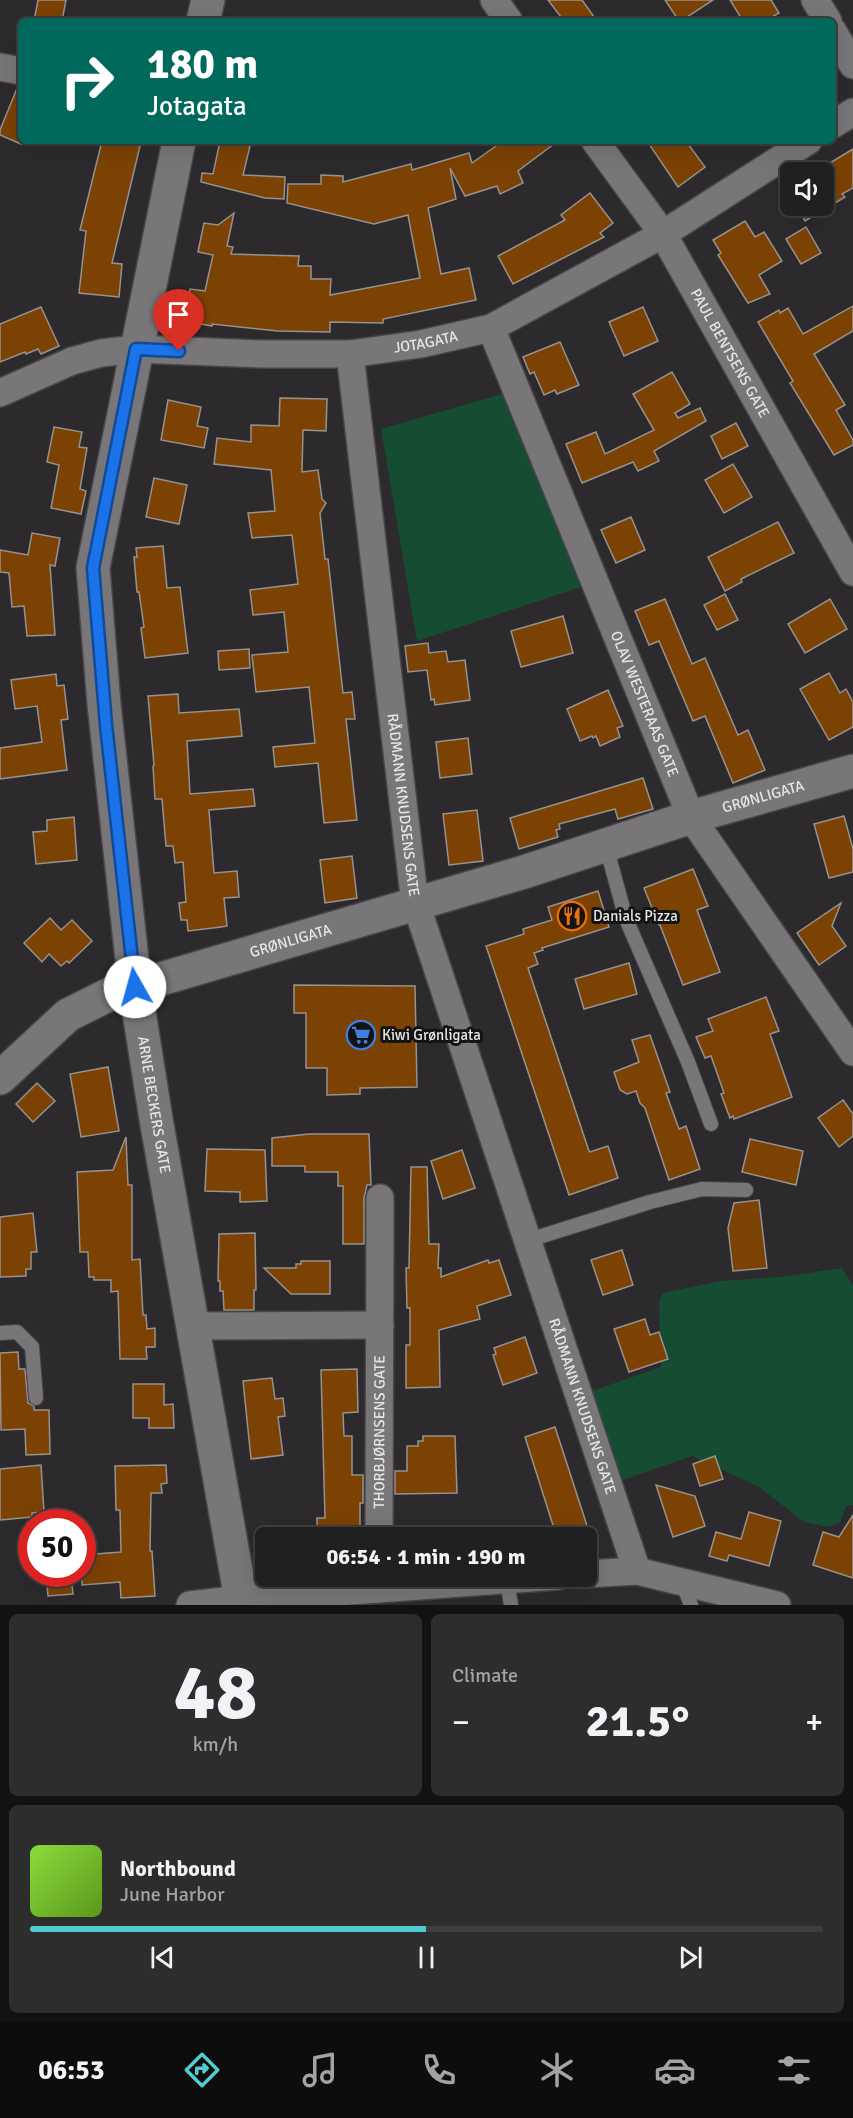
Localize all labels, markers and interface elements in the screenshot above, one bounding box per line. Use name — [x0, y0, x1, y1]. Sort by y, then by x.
text: 180 m — [147, 39, 258, 90]
icon: right — [48, 42, 126, 120]
text: Jotagata — [147, 90, 247, 123]
map controls — [780, 162, 834, 216]
button: sound — [780, 162, 834, 216]
street label: PAUL BENTSENS GATE — [687, 286, 773, 421]
pin — [153, 289, 204, 351]
icon: arrive — [162, 298, 195, 331]
street label: JOTAGATA — [393, 327, 460, 357]
street label: OLAV WESTERAAS GATE — [607, 628, 683, 779]
street label: RÅDMANN KNUDSENS GATE — [384, 712, 424, 898]
street label: GRØNLIGATA — [720, 776, 806, 817]
restaurant icon: Danials Pizza — [556, 900, 588, 932]
place label: Danials Pizza — [593, 907, 678, 925]
street label: GRØNLIGATA — [248, 920, 334, 961]
position arrow — [103, 955, 167, 1019]
supermarket icon: Kiwi Grønligata — [345, 1019, 377, 1051]
place label: Kiwi Grønligata — [382, 1026, 481, 1044]
street label: ARNE BECKERS GATE — [134, 1035, 174, 1175]
street label: RÅDMANN KNUDSENS GATE — [545, 1316, 620, 1497]
street label: THORBJØRNSENS GATE — [370, 1355, 389, 1509]
speed limit sign: 50 — [18, 1509, 96, 1587]
text: 06:54 · 1 min · 190 m — [326, 1543, 526, 1570]
text: 48 — [173, 1645, 258, 1741]
text: Climate — [452, 1663, 518, 1688]
text: 21.5° — [586, 1694, 689, 1749]
text: − — [452, 1702, 470, 1743]
text: + — [805, 1702, 823, 1743]
text: km/h — [193, 1732, 238, 1757]
text: Northbound — [120, 1855, 236, 1882]
text: June Harbor — [120, 1882, 225, 1907]
icon: previous — [146, 1941, 179, 1974]
icon: pause — [410, 1941, 443, 1974]
icon: next — [674, 1941, 707, 1974]
icon: directions — [181, 2049, 223, 2091]
icon: music — [299, 2049, 341, 2091]
icon: phone — [418, 2049, 460, 2091]
icon: climate — [536, 2049, 578, 2091]
icon: car — [654, 2049, 696, 2091]
icon: filters — [773, 2049, 815, 2091]
text: 06:53 — [38, 2054, 104, 2087]

